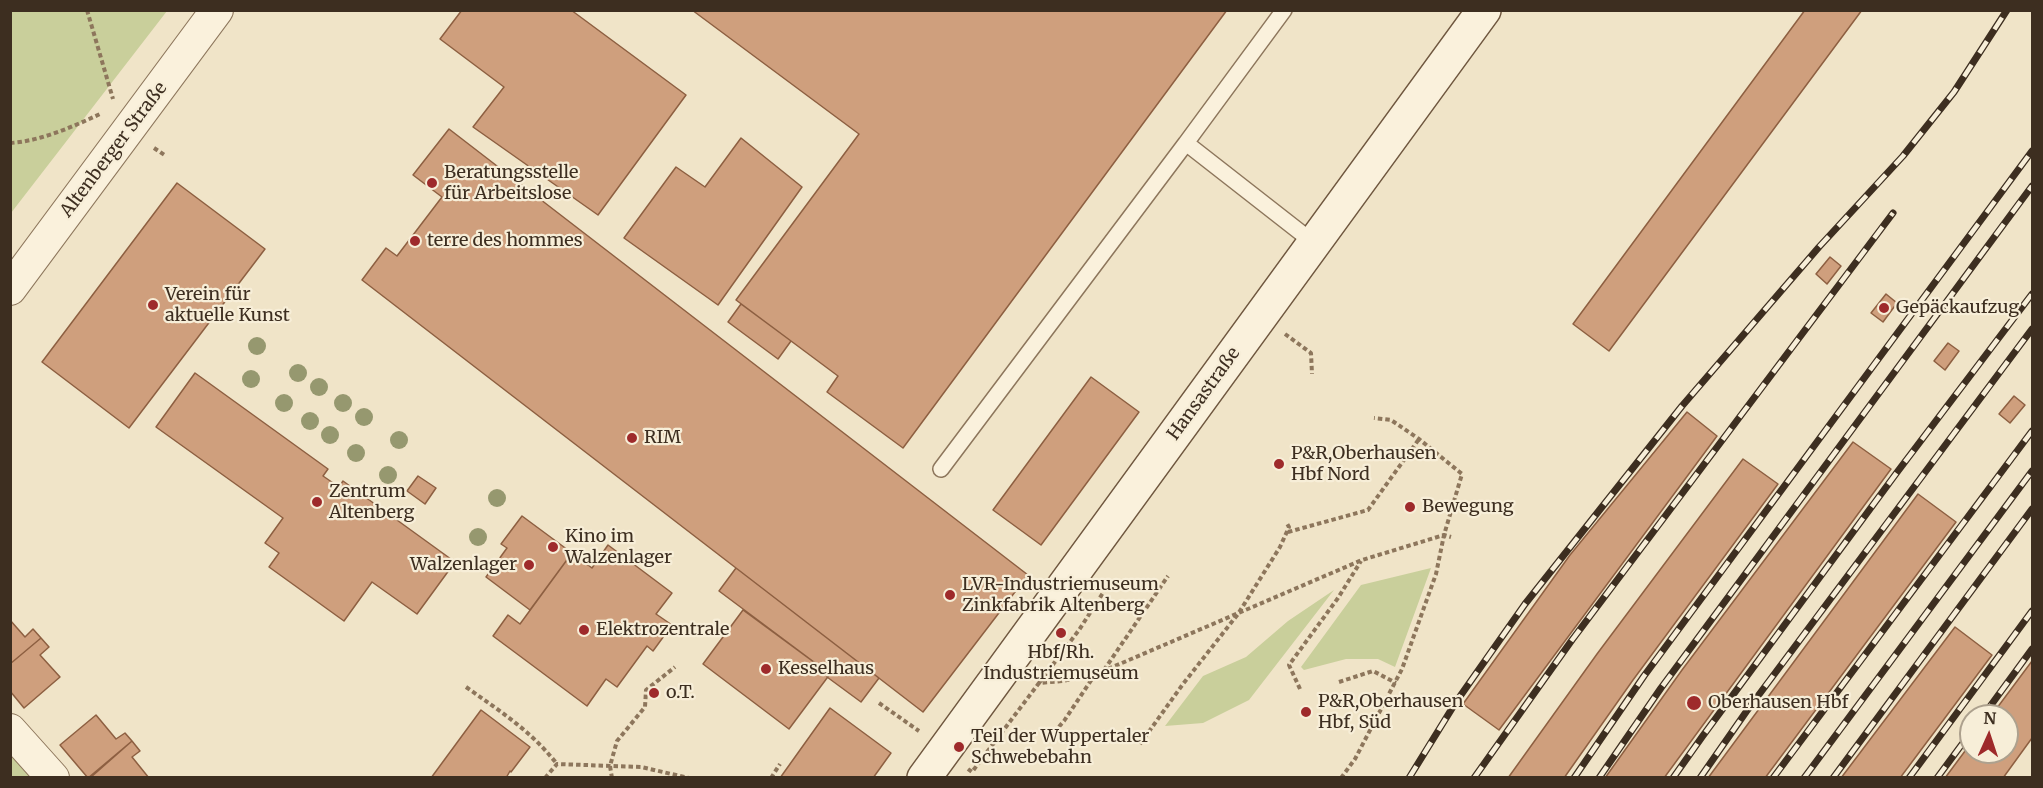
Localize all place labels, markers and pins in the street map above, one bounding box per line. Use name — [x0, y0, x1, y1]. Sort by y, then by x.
place label: Beratungsstelle für Arbeitslose — [444, 162, 578, 204]
marker: Beratungsstelle für Arbeitslose — [425, 176, 439, 190]
place label: terre des hommes — [427, 230, 583, 252]
marker: terre des hommes — [408, 234, 422, 248]
place label: Verein für aktuelle Kunst — [165, 284, 290, 326]
place label: Gepäckaufzug — [1896, 297, 2019, 319]
marker: Verein für aktuelle Kunst — [146, 298, 160, 312]
marker: Gepäckaufzug — [1877, 301, 1891, 315]
place label: RIM — [644, 427, 681, 449]
marker: RIM — [625, 431, 639, 445]
place label: P&R,Oberhausen Hbf Nord — [1291, 443, 1436, 486]
marker: P&R,Oberhausen Hbf Nord — [1272, 457, 1286, 471]
place label: Zentrum Altenberg — [329, 481, 414, 524]
marker: Zentrum Altenberg — [310, 495, 324, 509]
place label: Bewegung — [1422, 496, 1514, 518]
marker: Bewegung — [1403, 500, 1417, 514]
place label: Kino im Walzenlager — [565, 526, 672, 568]
marker: Kino im Walzenlager — [546, 540, 560, 554]
place label: Walzenlager — [410, 554, 517, 576]
marker: Walzenlager — [522, 558, 536, 572]
place label: LVR-Industriemuseum Zinkfabrik Altenberg — [962, 574, 1159, 616]
marker: LVR-Industriemuseum Zinkfabrik Altenberg — [943, 588, 957, 602]
place label: Elektrozentrale — [596, 619, 729, 641]
marker: Elektrozentrale — [577, 623, 591, 637]
marker: Hbf/Rh. Industriemuseum — [1054, 626, 1068, 640]
place label: Hbf/Rh. Industriemuseum — [983, 642, 1139, 684]
place label: Kesselhaus — [778, 658, 874, 680]
marker: Kesselhaus — [759, 662, 773, 676]
place label: o.T. — [666, 682, 695, 704]
marker: o.T. — [647, 686, 661, 700]
place label: P&R,Oberhausen Hbf, Süd — [1318, 691, 1463, 734]
place label: Oberhausen Hbf — [1708, 692, 1848, 714]
marker: Oberhausen Hbf — [1685, 694, 1703, 712]
marker: P&R,Oberhausen Hbf, Süd — [1299, 705, 1313, 719]
place label: Teil der Wuppertaler Schwebebahn — [971, 726, 1149, 768]
marker: Teil der Wuppertaler Schwebebahn — [952, 740, 966, 754]

